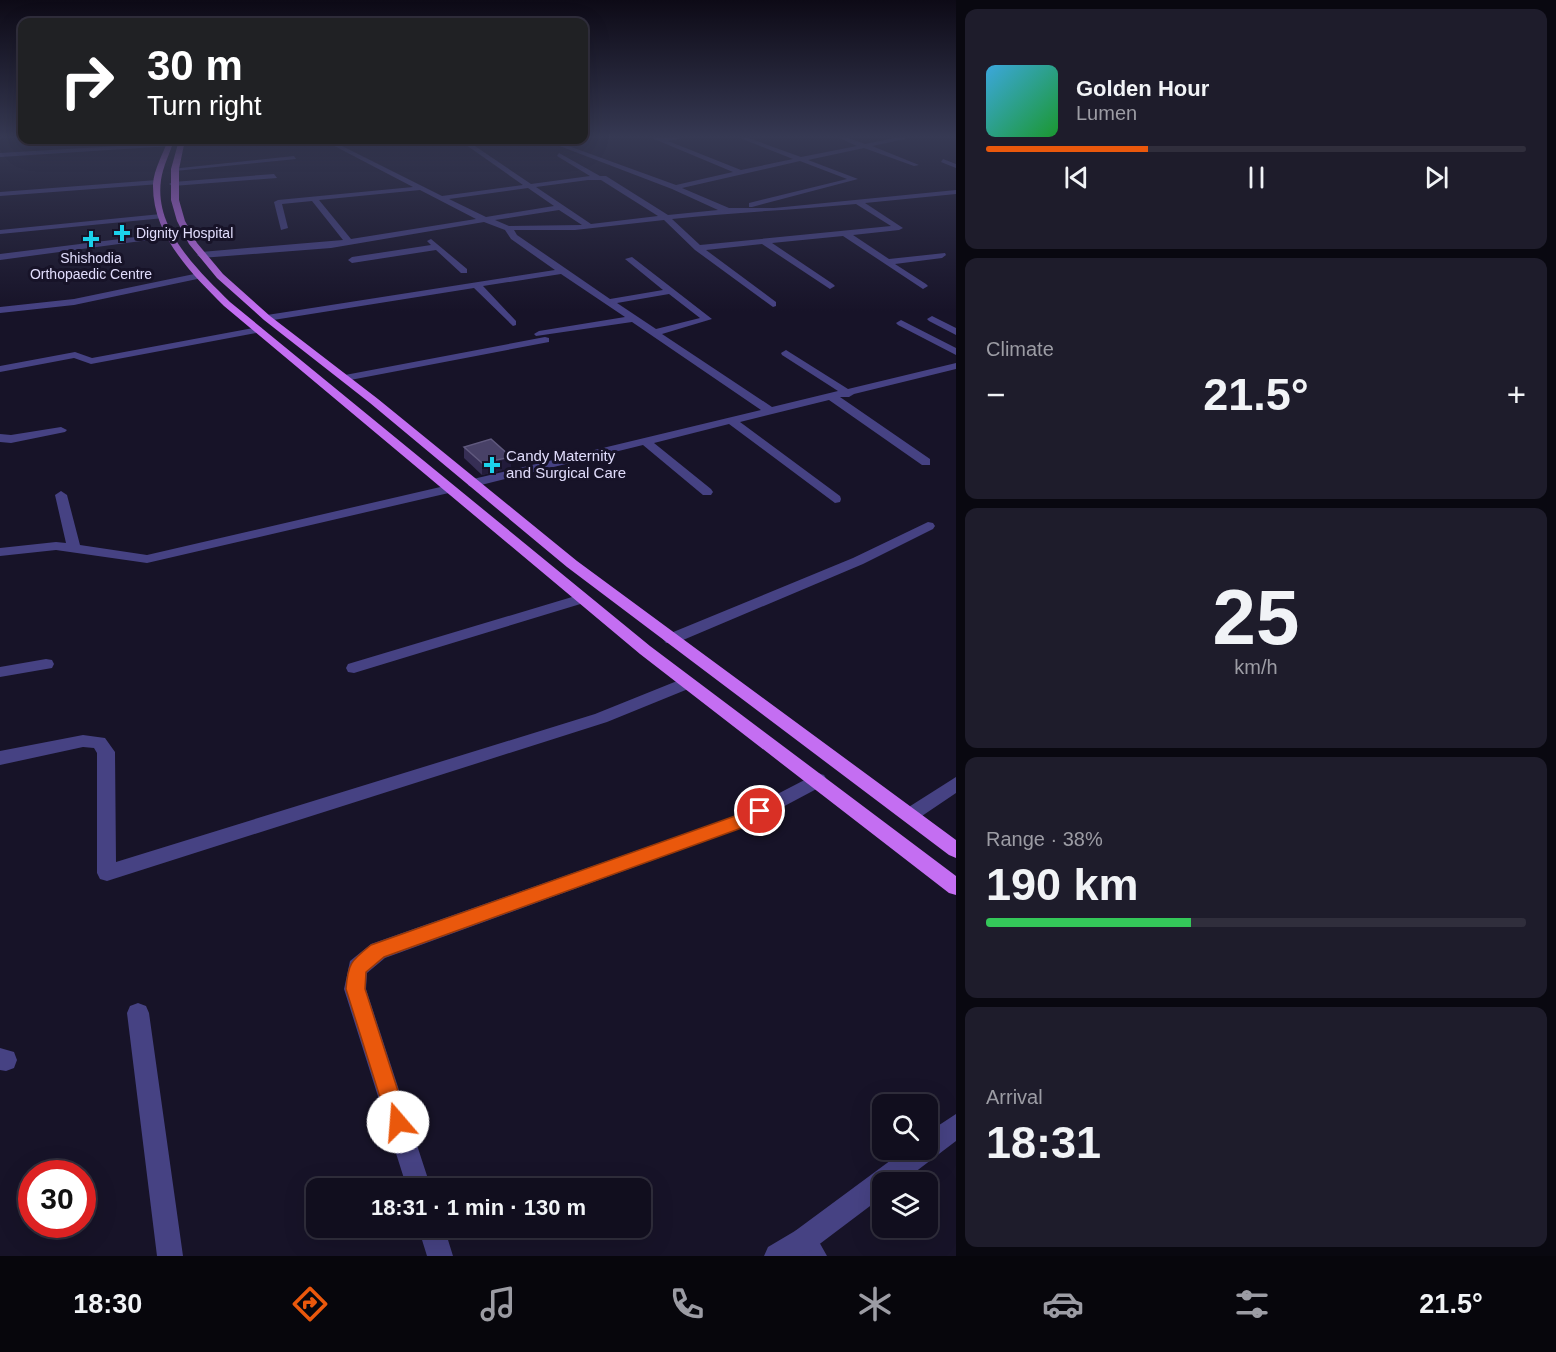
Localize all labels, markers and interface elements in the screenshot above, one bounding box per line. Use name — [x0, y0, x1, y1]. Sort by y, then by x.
icon: right — [48, 42, 126, 120]
text: 30 m — [147, 42, 243, 89]
text: Golden Hour — [1076, 76, 1209, 101]
text: Turn right — [147, 91, 262, 121]
text: Lumen — [1076, 102, 1137, 124]
icon: previous — [1060, 161, 1093, 194]
icon: pause — [1240, 161, 1273, 194]
icon: next — [1420, 161, 1453, 194]
marker: Dignity Hospital — [113, 224, 131, 242]
place label: Dignity Hospital — [136, 225, 233, 241]
marker: Shishodia Orthopaedic Centre — [82, 230, 100, 248]
place label: Shishodia Orthopaedic Centre — [30, 250, 152, 282]
text: Climate — [986, 338, 1054, 360]
text: 21.5° — [1203, 369, 1309, 420]
text: − — [986, 376, 1005, 413]
text: + — [1507, 376, 1526, 413]
place label: Candy Maternity and Surgical Care — [506, 447, 626, 481]
marker: Candy Maternity and Surgical Care — [483, 456, 501, 474]
text: 25 — [1213, 573, 1299, 661]
text: km/h — [1234, 656, 1278, 678]
pin — [734, 785, 785, 836]
icon: arrive — [743, 794, 776, 827]
text: Range · 38% — [986, 828, 1103, 850]
text: 190 km — [986, 859, 1139, 910]
text: Arrival — [986, 1086, 1043, 1108]
position arrow — [366, 1090, 430, 1154]
map controls — [872, 1094, 938, 1238]
button: search — [872, 1094, 938, 1160]
text: 18:31 — [986, 1117, 1101, 1168]
speed limit sign: 30 — [18, 1160, 96, 1238]
button: layers — [872, 1172, 938, 1238]
text: 18:31 · 1 min · 130 m — [371, 1195, 586, 1220]
icon: directions — [289, 1283, 331, 1325]
icon: music — [477, 1283, 519, 1325]
icon: phone — [666, 1283, 708, 1325]
icon: climate — [854, 1283, 896, 1325]
icon: car — [1042, 1283, 1084, 1325]
icon: filters — [1231, 1283, 1273, 1325]
text: 18:30 — [73, 1289, 142, 1319]
text: 21.5° — [1419, 1289, 1483, 1319]

